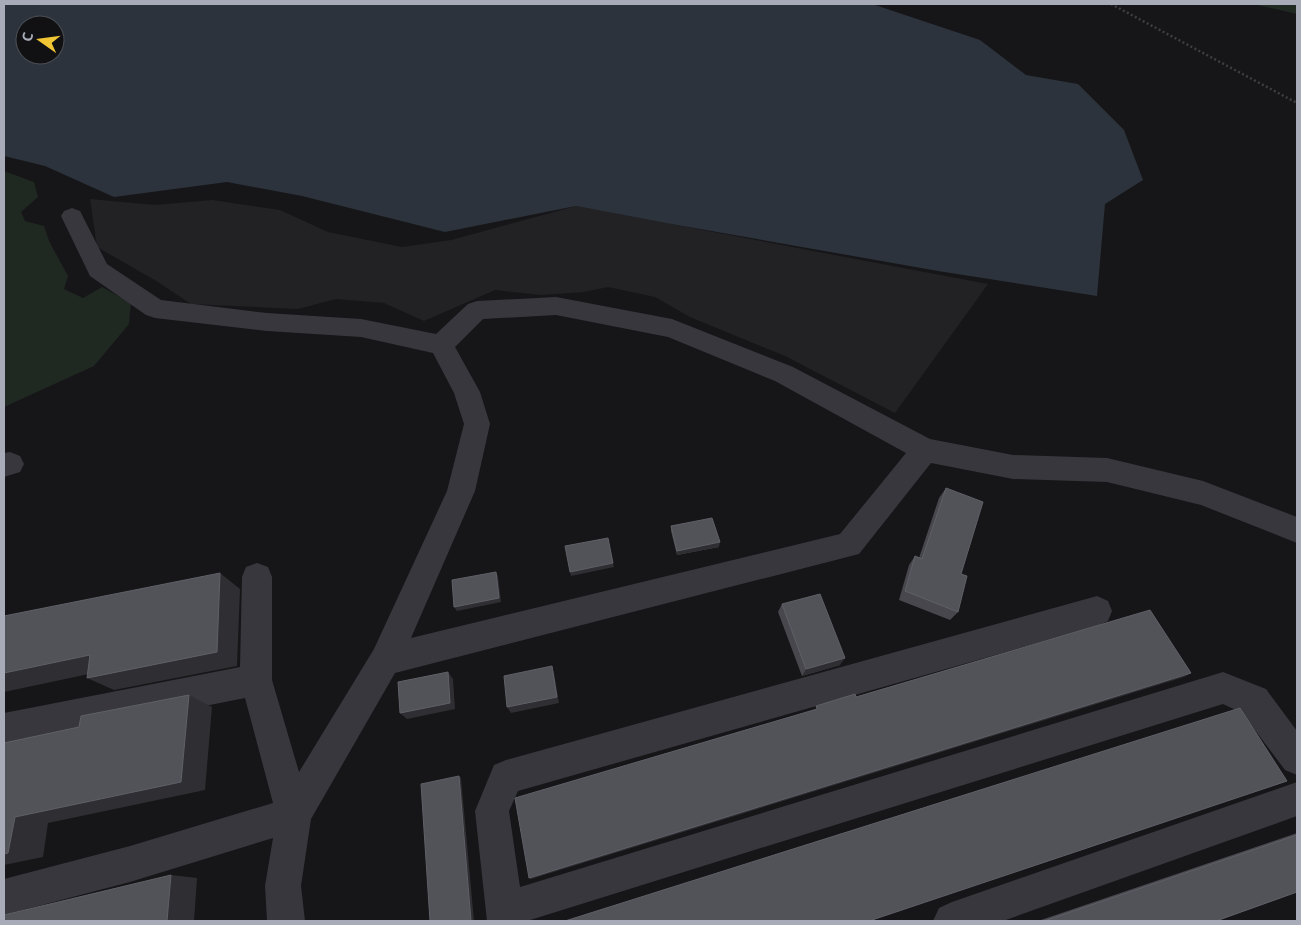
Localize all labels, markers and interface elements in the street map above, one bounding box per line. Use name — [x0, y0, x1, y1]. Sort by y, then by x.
north arrow — [15, 15, 65, 65]
text: С — [17, 30, 37, 43]

